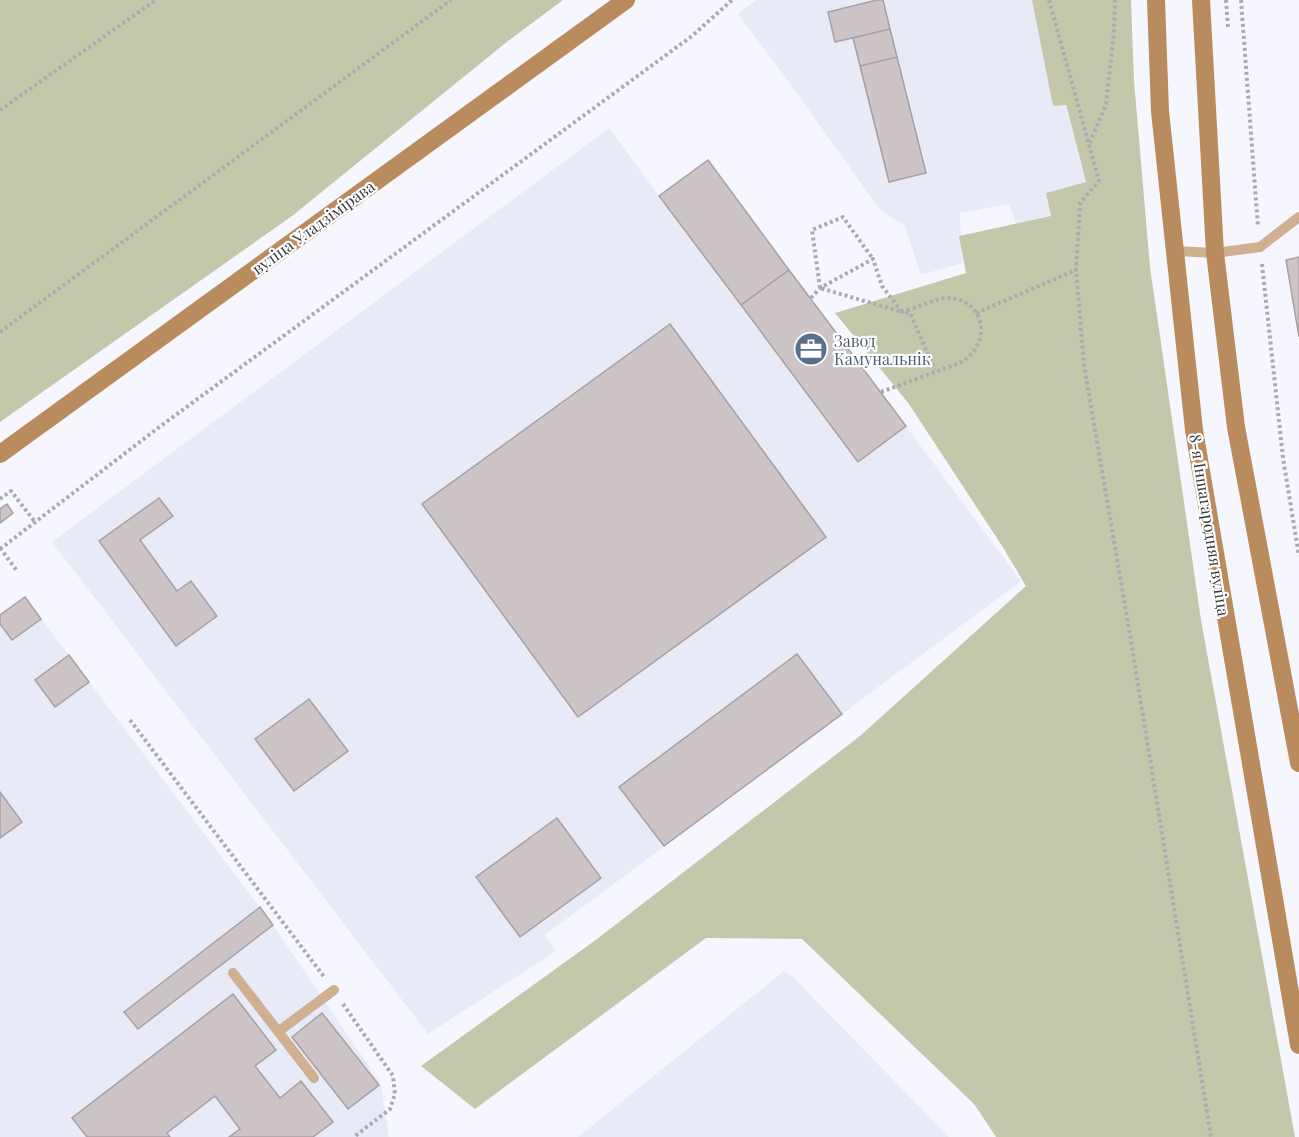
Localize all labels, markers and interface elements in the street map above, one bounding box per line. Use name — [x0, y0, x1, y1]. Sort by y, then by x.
street label: вуліца Уладзімірава — [247, 175, 379, 279]
place label: Завод Камунальнік — [834, 330, 931, 369]
office icon: Завод Камунальнік — [793, 331, 829, 367]
street label: 8-я Іншагародняя вуліца — [1185, 433, 1235, 617]

